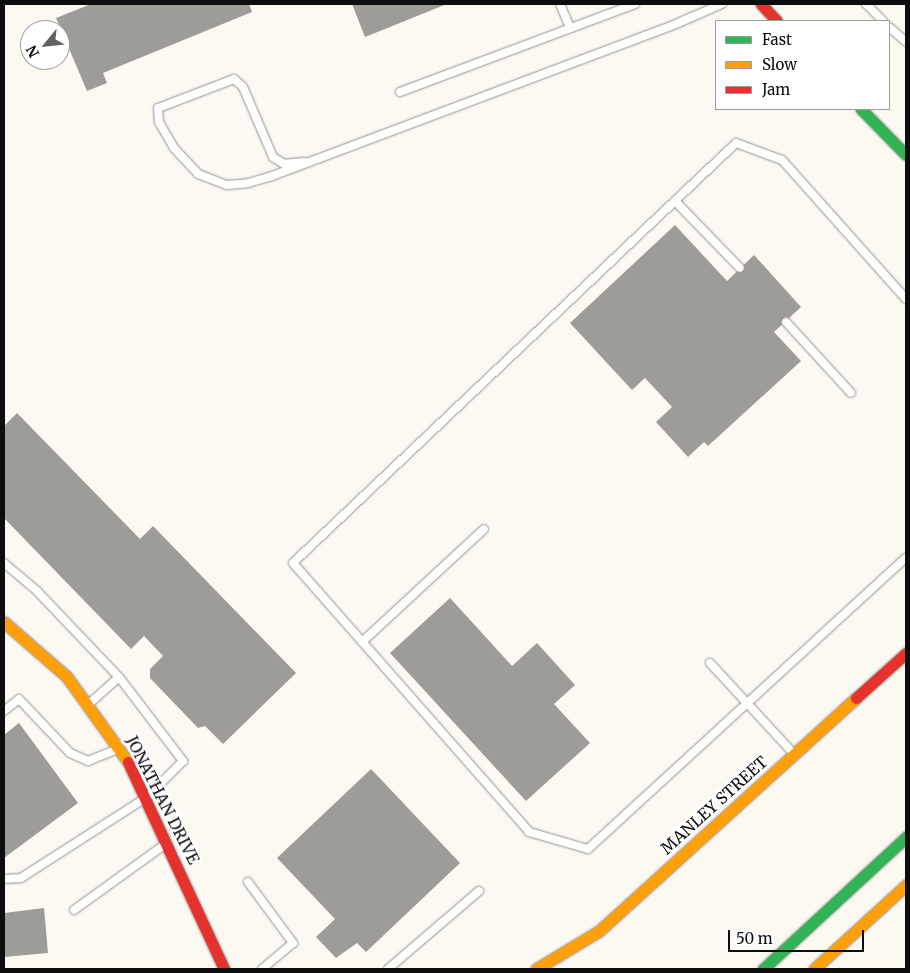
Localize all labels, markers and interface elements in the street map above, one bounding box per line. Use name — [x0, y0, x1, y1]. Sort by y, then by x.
north arrow — [20, 20, 70, 70]
legend — [715, 20, 890, 110]
text: Fast — [762, 30, 792, 49]
text: N — [22, 42, 43, 61]
text: Slow — [762, 55, 797, 74]
text: Jam — [762, 80, 790, 99]
street label: JONATHAN DRIVE — [122, 733, 204, 867]
street label: MANLEY STREET — [657, 752, 771, 858]
scale bar — [730, 920, 866, 952]
text: 50 m — [736, 929, 773, 948]

